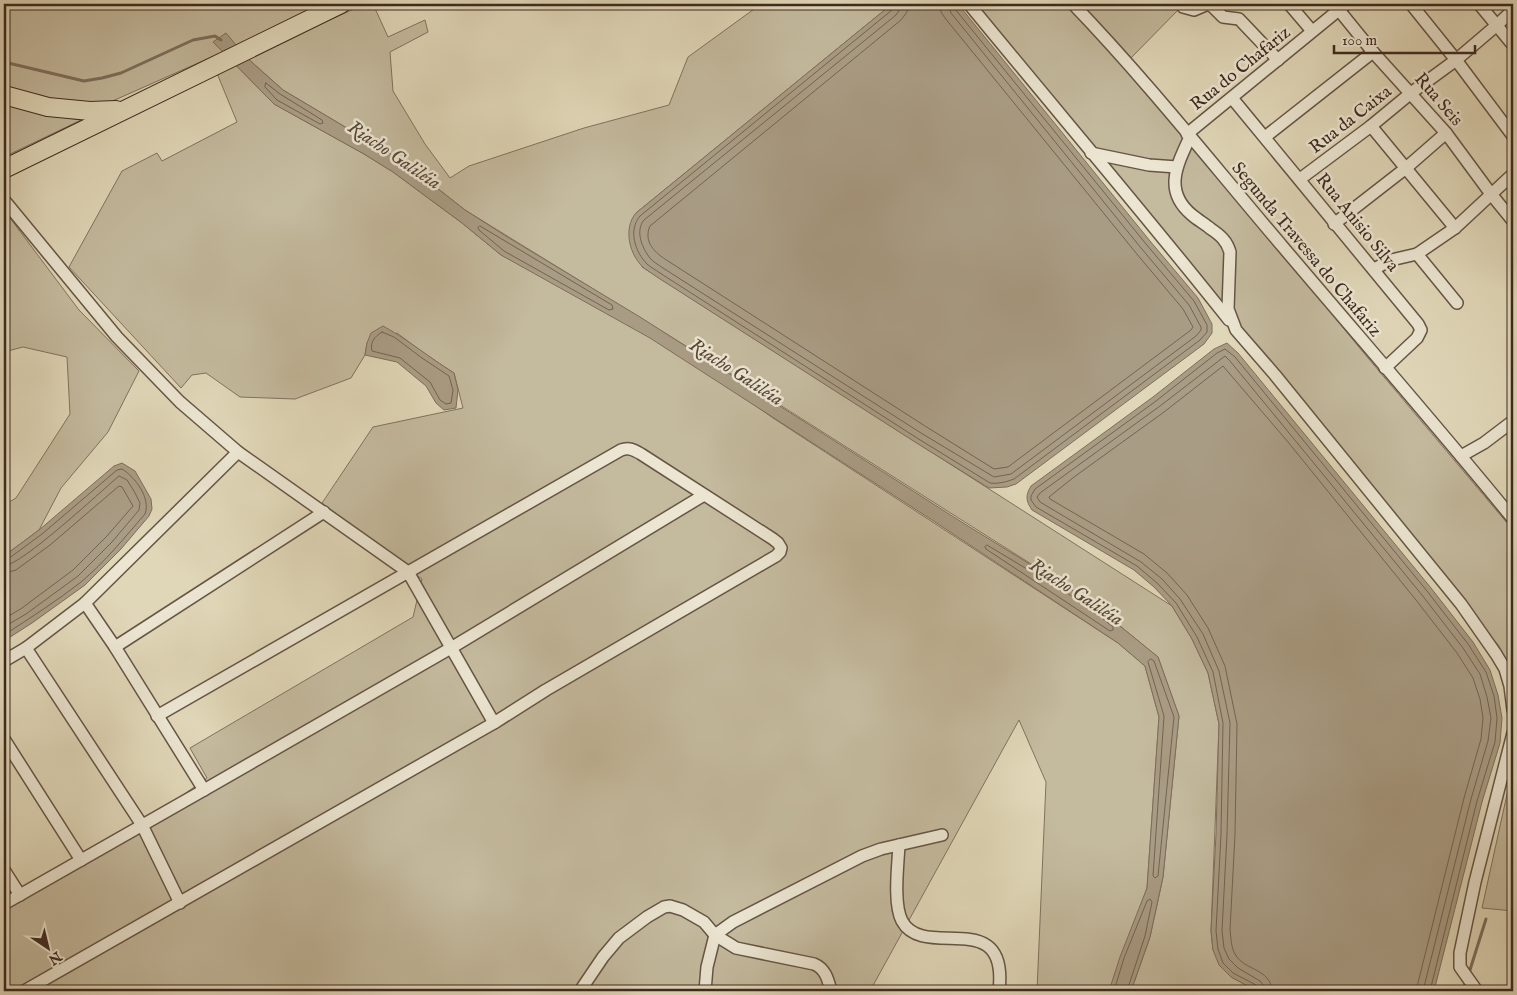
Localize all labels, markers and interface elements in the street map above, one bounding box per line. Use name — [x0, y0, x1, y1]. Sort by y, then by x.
street label: Rua do Chafariz — [1186, 22, 1296, 117]
scale bar — [1334, 22, 1476, 54]
text: 100 m — [1342, 31, 1378, 50]
street label: Rua Seis — [1408, 69, 1467, 131]
street label: Rua da Caixa — [1305, 81, 1397, 159]
water label: Riacho Galiléia — [343, 116, 445, 196]
street label: Segunda Travessa do Chafariz — [1226, 158, 1386, 342]
street label: Rua Anisio Silva — [1310, 169, 1404, 277]
water label: Riacho Galiléia — [684, 333, 787, 412]
water label: Riacho Galiléia — [1024, 553, 1127, 632]
north arrow — [22, 922, 72, 972]
text: N — [45, 946, 66, 969]

